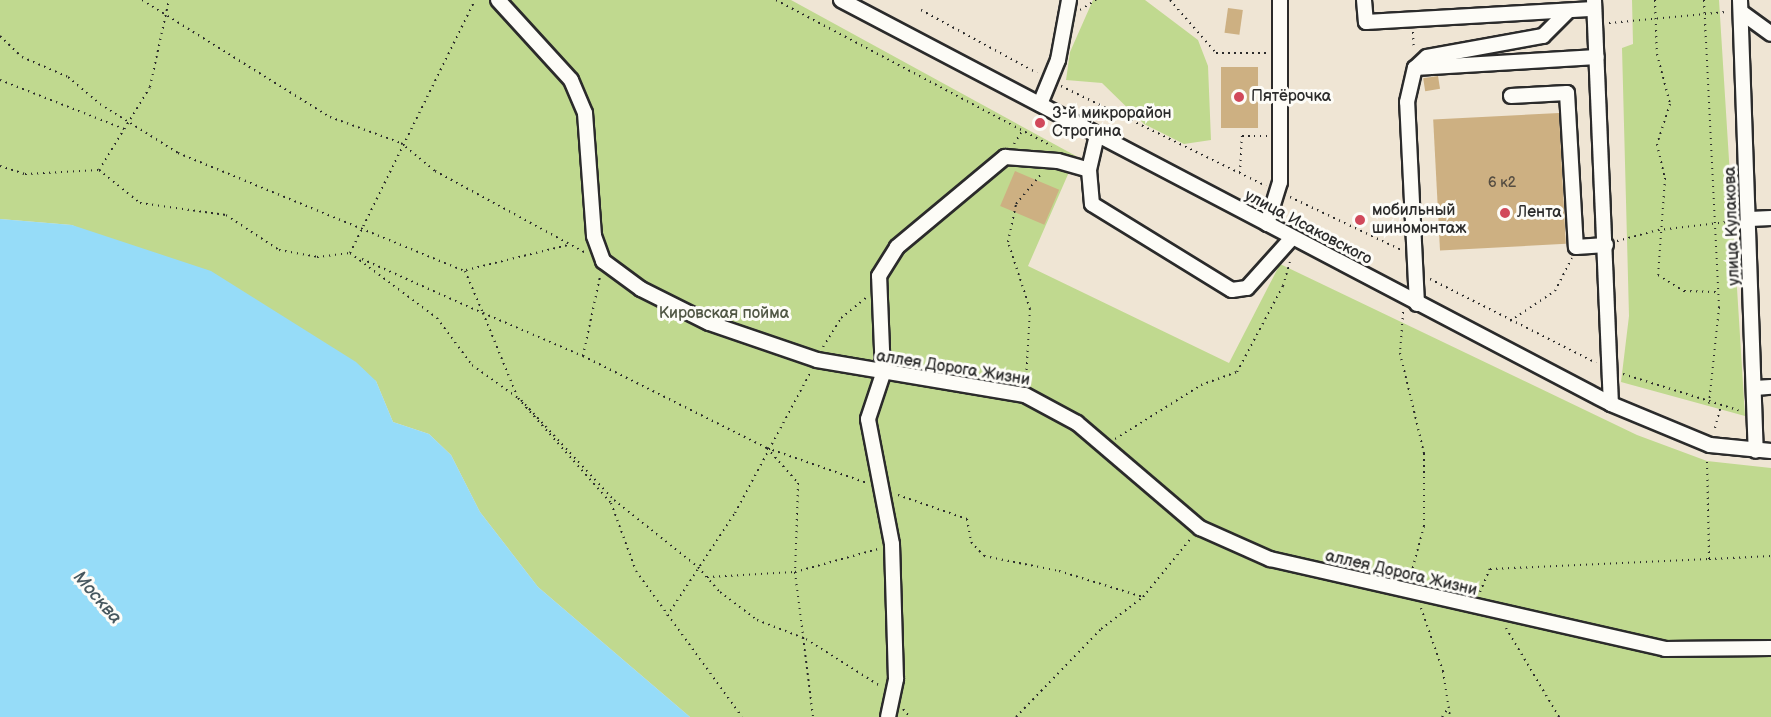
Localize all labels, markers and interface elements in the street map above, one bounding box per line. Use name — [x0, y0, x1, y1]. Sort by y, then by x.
place label: Пятёрочка — [1251, 87, 1331, 107]
marker: Пятёрочка — [1232, 90, 1246, 104]
place label: 3-й микрорайон Строгина — [1052, 104, 1172, 142]
marker: 3-й микрорайон Строгина — [1033, 116, 1047, 130]
street label: улица Кулакова — [1721, 166, 1745, 286]
house number: 6 к2 — [1488, 175, 1516, 191]
street label: улица Исаковского — [1241, 186, 1375, 270]
place label: мобильный шиномонтаж — [1372, 201, 1466, 239]
place label: Лента — [1517, 203, 1562, 223]
marker: Лента — [1498, 206, 1512, 220]
marker: мобильный шиномонтаж — [1353, 213, 1367, 227]
park label: Кировская пойма — [659, 304, 789, 324]
street label: аллея Дорога Жизни — [875, 347, 1031, 391]
street label: аллея Дорога Жизни — [1323, 547, 1479, 601]
water label: Москва — [68, 567, 126, 629]

